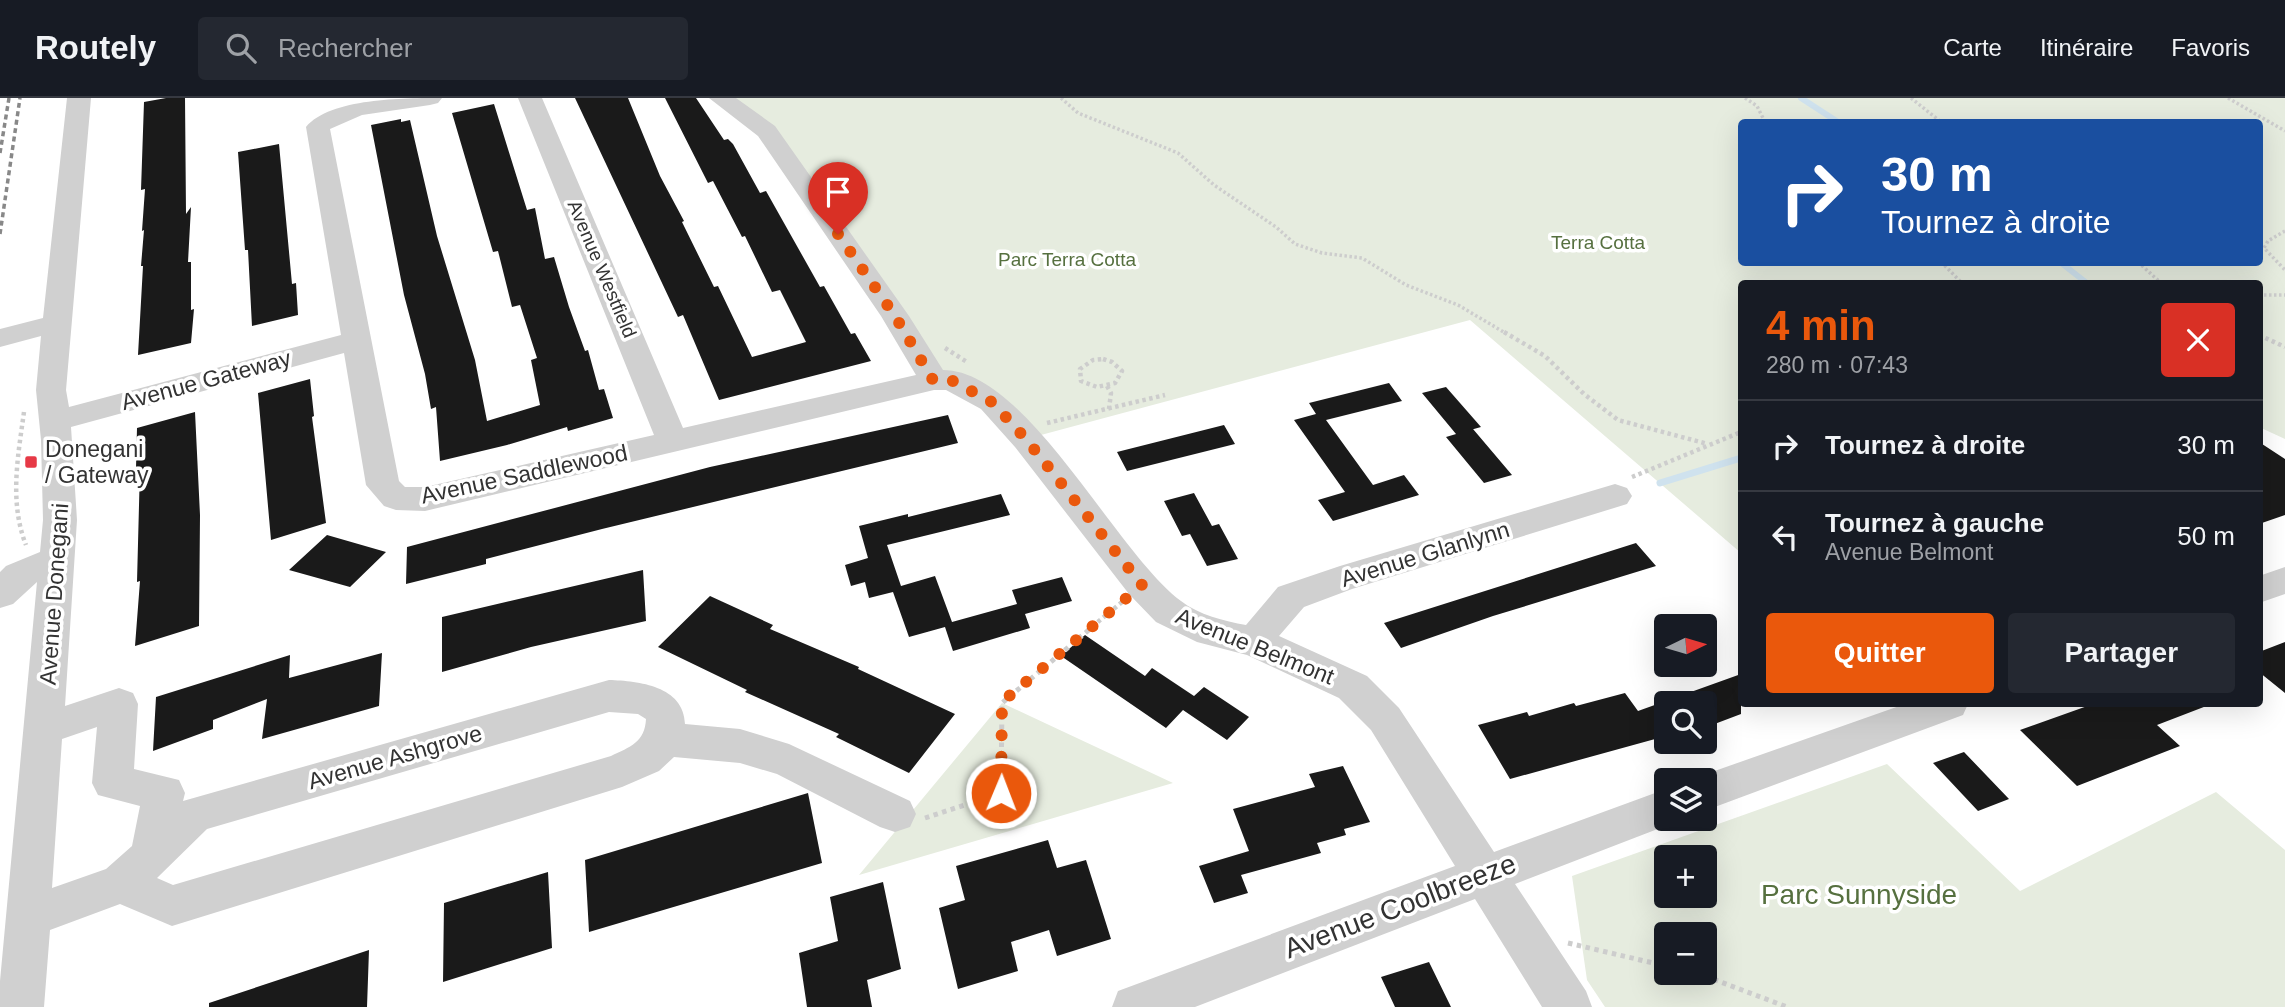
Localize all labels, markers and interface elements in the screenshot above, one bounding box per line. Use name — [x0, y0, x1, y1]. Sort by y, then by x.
search box — [198, 17, 688, 80]
text: Routely — [35, 29, 156, 66]
icon: search — [222, 29, 260, 67]
text: Rechercher — [278, 33, 412, 63]
text: Carte — [1943, 34, 2002, 61]
text: Itinéraire — [2040, 34, 2133, 61]
text: Favoris — [2171, 34, 2250, 61]
icon: right — [1766, 147, 1857, 238]
text: 30 m — [1881, 147, 1993, 201]
pin — [808, 162, 868, 234]
icon: arrive — [819, 173, 857, 211]
street label: Avenue Westfield — [564, 197, 640, 341]
text: Tournez à droite — [1881, 204, 2110, 240]
park label: Terra Cotta — [1551, 232, 1645, 253]
park label: Parc Terra Cotta — [998, 249, 1136, 270]
text: 4 min — [1766, 302, 1876, 349]
button: close — [2161, 303, 2235, 377]
street label: Avenue Gateway — [118, 345, 294, 415]
text: 280 m · 07:43 — [1766, 352, 1908, 378]
icon: right — [1766, 427, 1804, 465]
text: Tournez à droite — [1825, 430, 2025, 460]
text: 30 m — [2177, 430, 2235, 460]
place label: Donegani / Gateway — [45, 436, 149, 488]
street label: Avenue Saddlewood — [418, 439, 630, 509]
marker: Donegani / Gateway — [23, 454, 39, 470]
street label: Avenue Donegani — [35, 502, 73, 686]
text: Tournez à gauche — [1825, 508, 2044, 538]
street label: Avenue Glanlynn — [1338, 516, 1512, 592]
icon: left — [1766, 518, 1804, 556]
text: 50 m — [2177, 521, 2235, 551]
text: Avenue Belmont — [1825, 539, 1993, 565]
street label: Avenue Belmont — [1172, 602, 1338, 690]
button: Quitter — [1766, 613, 1994, 693]
button: Partager — [2008, 613, 2235, 693]
north arrow — [1654, 614, 1717, 677]
map controls — [1654, 614, 1717, 985]
button: search — [1654, 691, 1717, 754]
street label: Avenue Ashgrove — [305, 720, 485, 794]
position arrow — [964, 756, 1038, 830]
button: layers — [1654, 768, 1717, 831]
button: + — [1654, 845, 1717, 908]
street label: Avenue Coolbreeze — [1280, 848, 1520, 964]
park label: Parc Sunnyside — [1761, 879, 1957, 910]
button: − — [1654, 922, 1717, 985]

